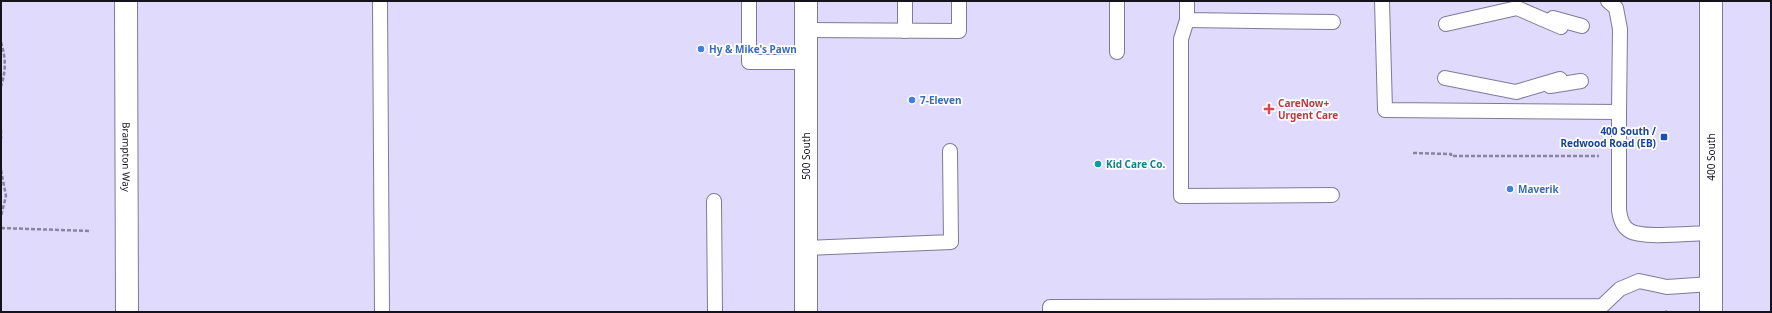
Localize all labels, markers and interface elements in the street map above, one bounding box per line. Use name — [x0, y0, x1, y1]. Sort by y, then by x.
place label: Hy & Mike's Pawn — [709, 42, 797, 56]
marker: Hy & Mike's Pawn — [696, 44, 706, 54]
place label: 7-Eleven — [920, 93, 961, 107]
marker: 7-Eleven — [907, 95, 917, 105]
place label: CareNow+ Urgent Care — [1278, 96, 1338, 122]
marker: CareNow+ Urgent Care — [1263, 103, 1275, 115]
street label: Brampton Way — [119, 122, 134, 193]
place label: 400 South / Redwood Road (EB) — [1560, 124, 1657, 150]
street label: 500 South — [799, 132, 813, 180]
marker: 400 South / Redwood Road (EB) — [1659, 132, 1669, 142]
street label: 400 South — [1704, 133, 1718, 181]
place label: Kid Care Co. — [1106, 157, 1165, 171]
marker: Kid Care Co. — [1093, 159, 1103, 169]
place label: Maverik — [1518, 182, 1560, 196]
marker: Maverik — [1505, 184, 1515, 194]

